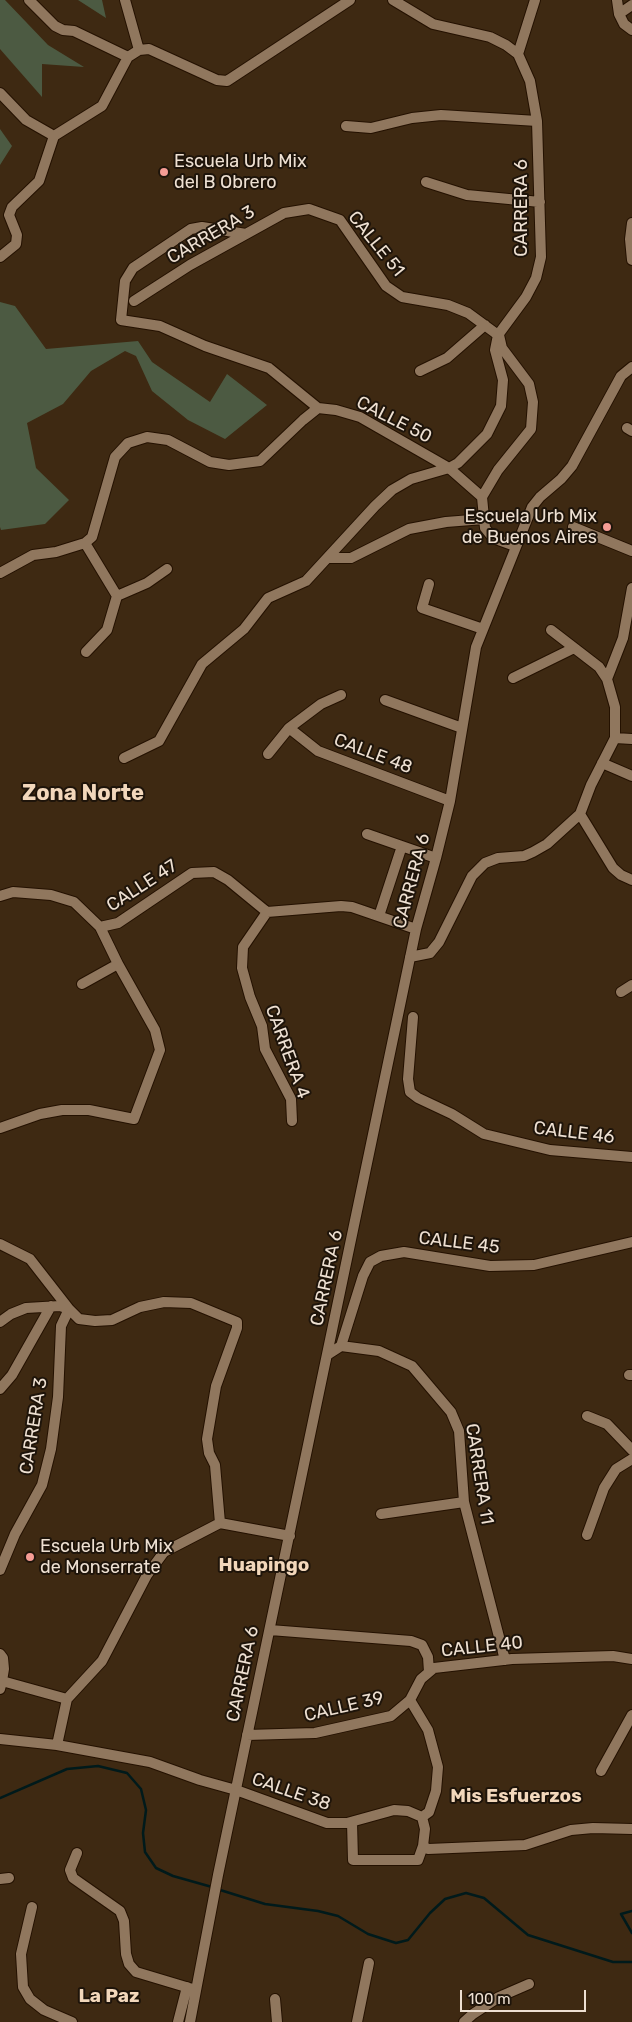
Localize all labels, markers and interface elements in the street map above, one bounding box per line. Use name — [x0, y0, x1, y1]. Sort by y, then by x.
place label: Escuela Urb Mix del B Obrero — [174, 151, 307, 193]
street label: CARRERA 6 — [511, 159, 533, 257]
marker: Escuela Urb Mix del B Obrero — [158, 166, 170, 178]
street label: CARRERA 3 — [163, 201, 259, 269]
street label: CALLE 51 — [343, 207, 409, 281]
street label: CALLE 50 — [353, 392, 435, 448]
place label: Escuela Urb Mix de Buenos Aires — [462, 506, 597, 548]
marker: Escuela Urb Mix de Buenos Aires — [601, 521, 613, 533]
street label: CALLE 48 — [331, 729, 415, 779]
district label: Zona Norte — [22, 781, 144, 807]
street label: CARRERA 6 — [389, 831, 435, 931]
street label: CALLE 47 — [103, 855, 181, 917]
street label: CARRERA 4 — [260, 1002, 314, 1102]
street label: CALLE 46 — [532, 1117, 616, 1149]
street label: CALLE 45 — [417, 1227, 501, 1259]
street label: CARRERA 6 — [306, 1228, 348, 1328]
street label: CARRERA 3 — [16, 1376, 52, 1476]
street label: CARRERA 11 — [460, 1422, 498, 1526]
place label: Escuela Urb Mix de Monserrate — [40, 1536, 173, 1578]
marker: Escuela Urb Mix de Monserrate — [24, 1551, 36, 1563]
district label: Huapingo — [219, 1555, 309, 1577]
street label: CARRERA 6 — [222, 1624, 264, 1724]
street label: CALLE 40 — [440, 1632, 524, 1662]
street label: CALLE 39 — [302, 1687, 386, 1727]
street label: CALLE 38 — [249, 1768, 333, 1816]
district label: Mis Esfuerzos — [450, 1786, 582, 1808]
scale bar — [462, 1980, 588, 2012]
district label: La Paz — [79, 1986, 139, 2008]
text: 100 m — [468, 1990, 510, 2008]

